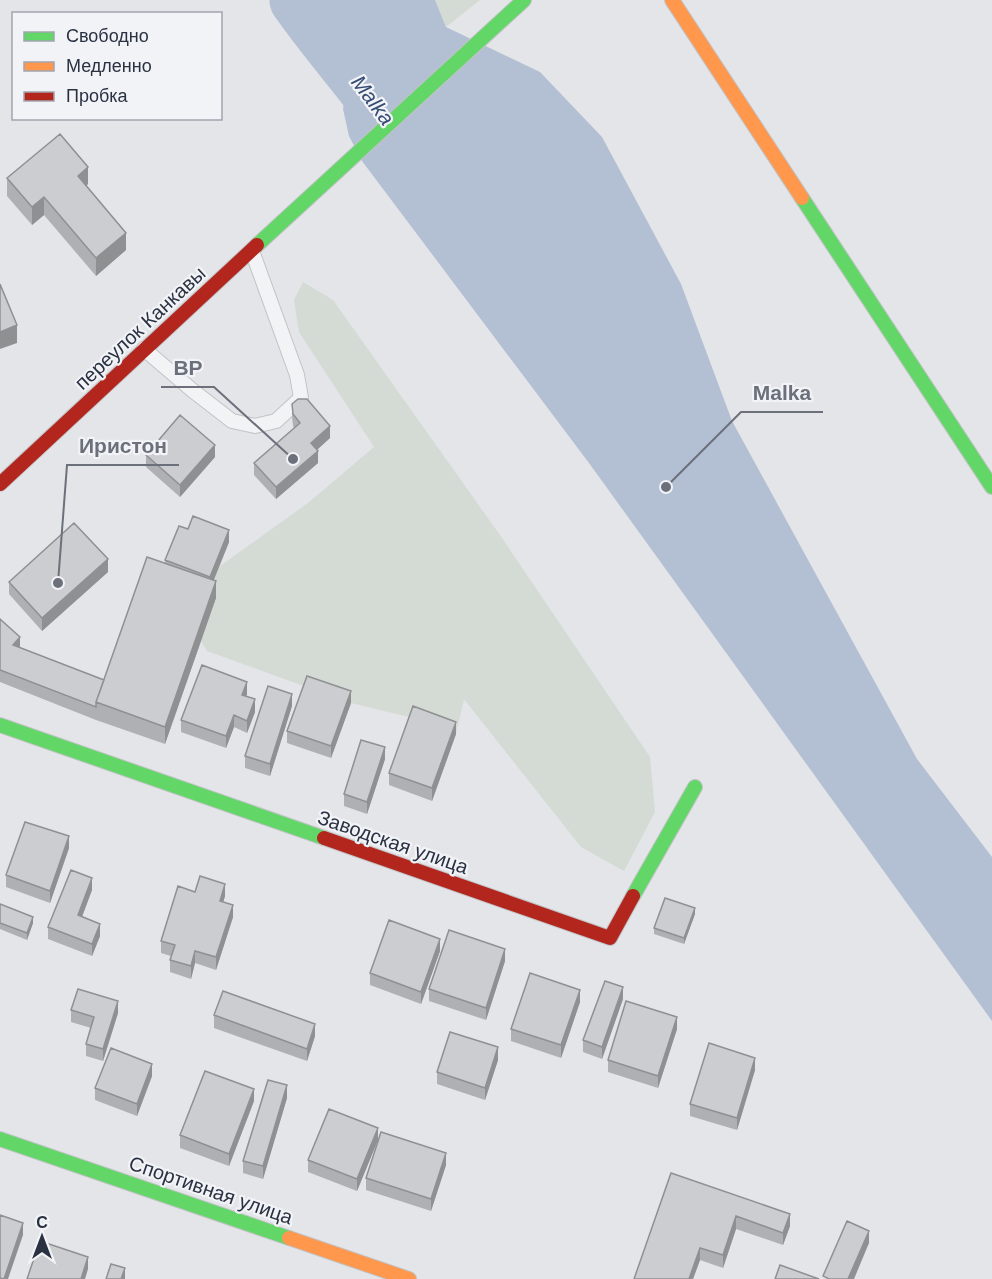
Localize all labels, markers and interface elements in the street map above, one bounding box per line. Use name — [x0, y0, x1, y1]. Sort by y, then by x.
legend — [12, 12, 222, 120]
text: Свободно — [66, 26, 149, 46]
text: Медленно — [66, 56, 152, 76]
water label: Malka — [347, 71, 399, 129]
text: Пробка — [66, 86, 129, 106]
street label: переулок Канкавы — [70, 262, 210, 394]
callout: BP — [161, 348, 214, 387]
text: BP — [173, 356, 203, 379]
callout: Malka — [741, 373, 823, 412]
text: Malka — [753, 381, 811, 404]
callout: Иристон — [67, 426, 179, 465]
text: Иристон — [79, 434, 167, 457]
street label: Заводская улица — [315, 806, 472, 878]
street label: Спортивная улица — [126, 1152, 297, 1229]
north arrow — [12, 1207, 72, 1267]
text: С — [36, 1214, 48, 1231]

